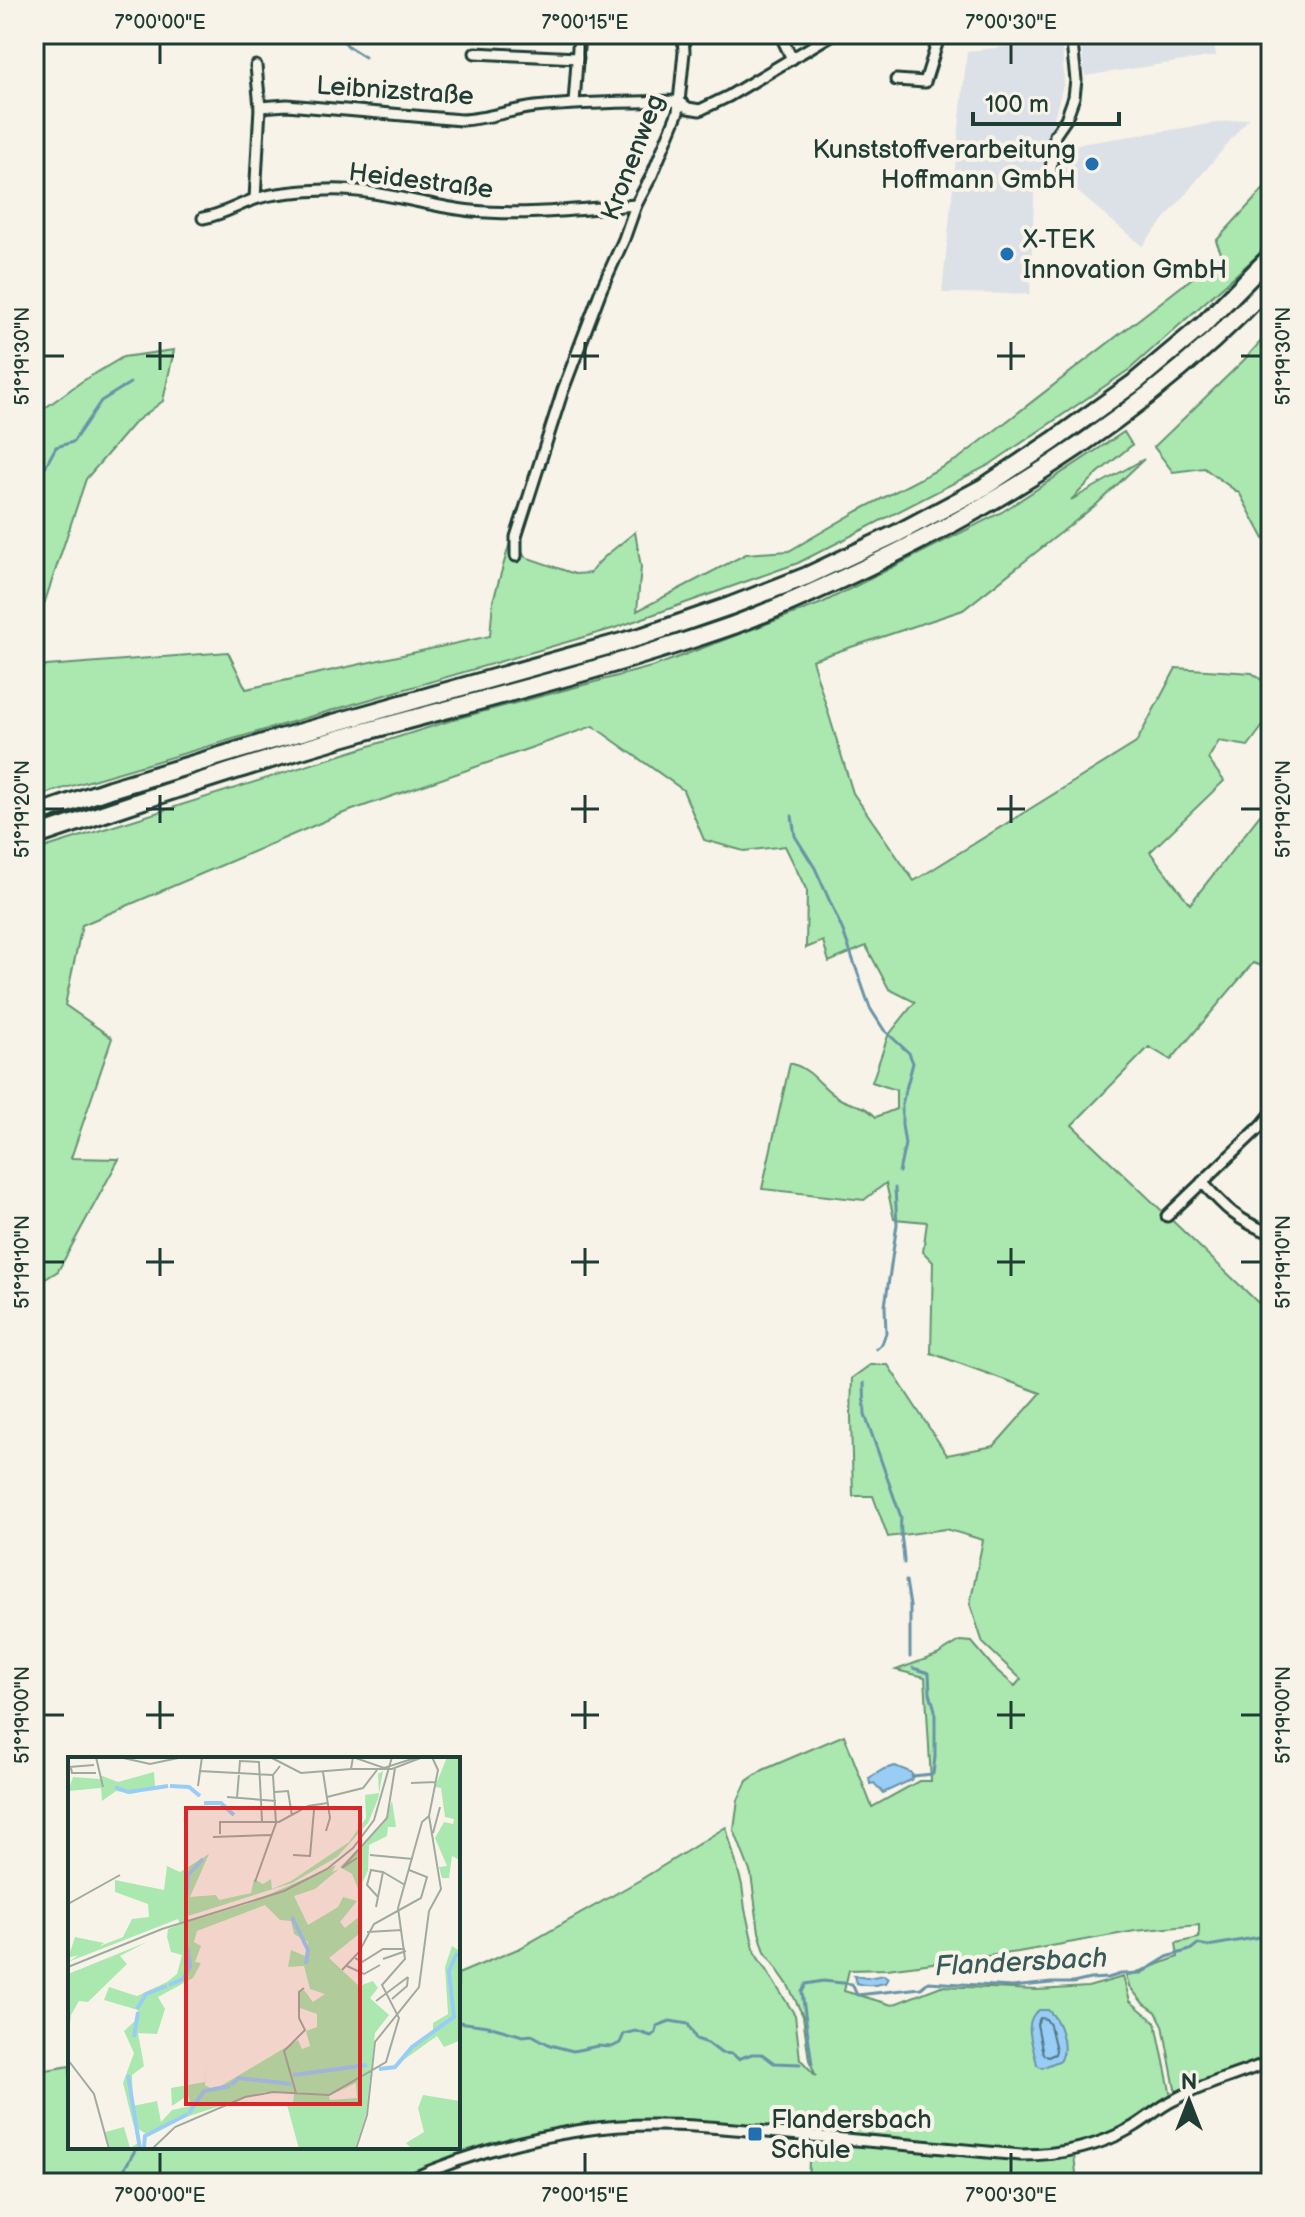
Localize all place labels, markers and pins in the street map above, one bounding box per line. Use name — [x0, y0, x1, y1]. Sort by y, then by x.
place label: Kunststoffverarbeitung Hoffmann GmbH — [812, 135, 1076, 196]
marker: Kunststoffverarbeitung Hoffmann GmbH — [1083, 155, 1101, 173]
place label: X-TEK Innovation GmbH — [1022, 225, 1227, 286]
marker: X-TEK Innovation GmbH — [998, 245, 1016, 263]
place label: Flandersbach Schule — [771, 2105, 932, 2166]
marker: Flandersbach Schule — [746, 2125, 764, 2143]

